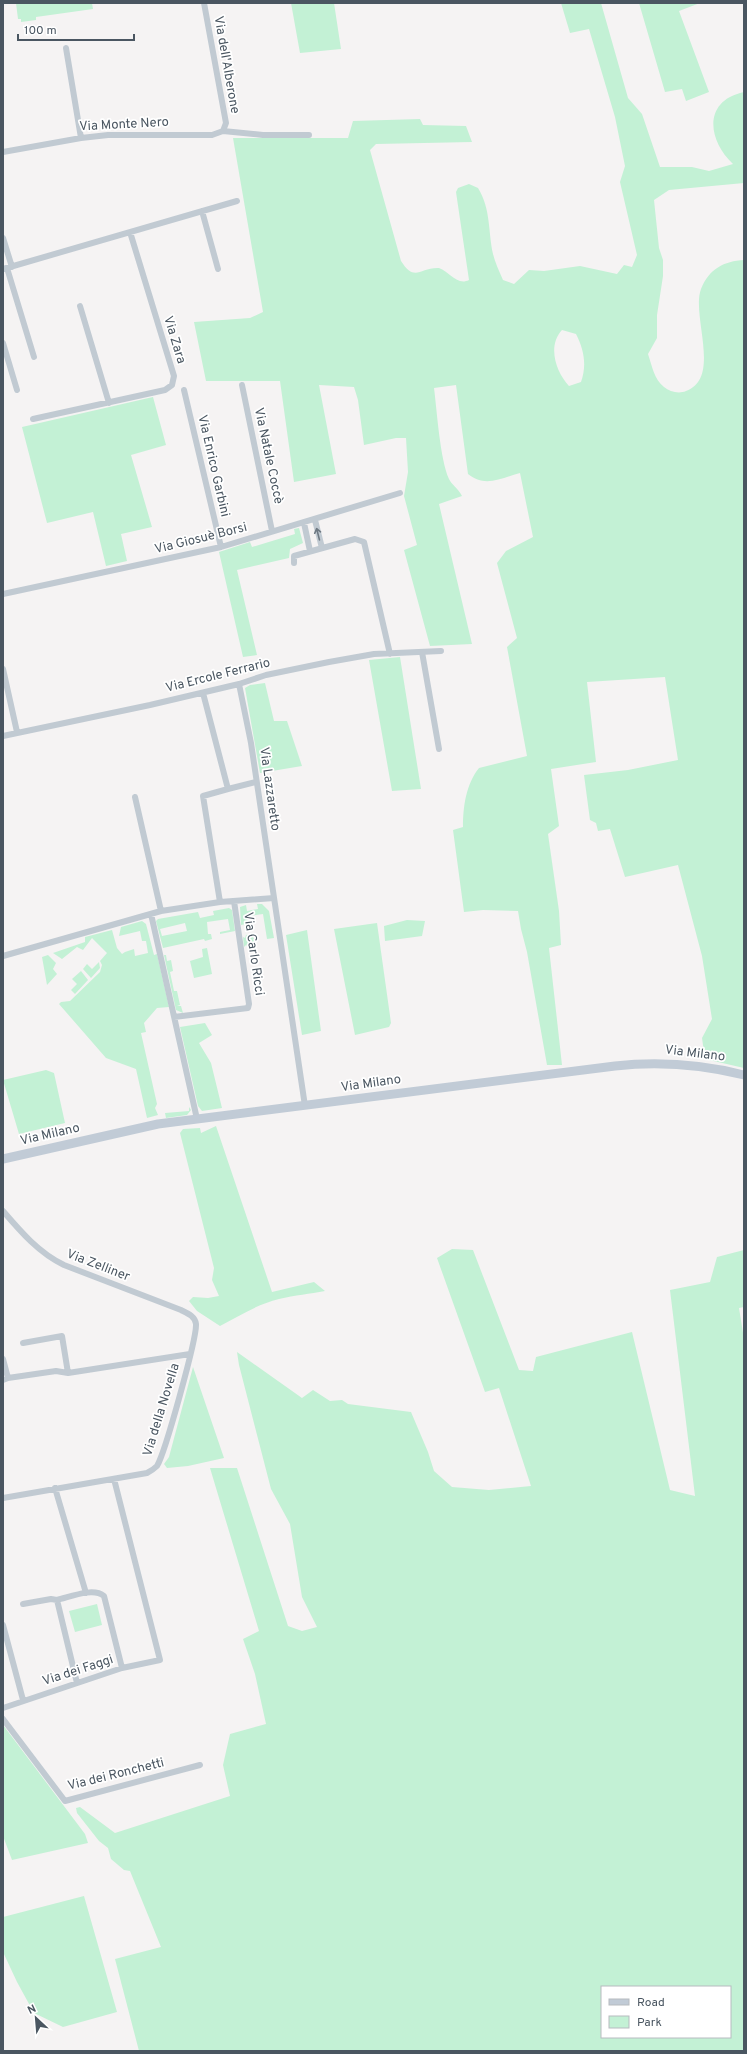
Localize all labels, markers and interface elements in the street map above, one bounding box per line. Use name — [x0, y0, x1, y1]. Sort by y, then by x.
street label: Via dell'Alberone — [210, 15, 242, 115]
scale bar — [18, 16, 134, 42]
text: 100 m — [24, 23, 57, 39]
street label: Via Monte Nero — [79, 115, 169, 135]
street label: Via Zara — [159, 314, 189, 366]
street label: Via Natale Coccè — [250, 406, 286, 506]
street label: Via Enrico Garbini — [193, 413, 233, 519]
street label: Via Giosuè Borsi — [153, 520, 249, 558]
one-way arrow — [314, 527, 321, 540]
street label: Via Ercole Ferrario — [164, 655, 272, 697]
street label: Via Lazzaretto — [255, 746, 283, 832]
street label: Via Carlo Ricci — [239, 911, 267, 997]
street label: Via Milano — [664, 1042, 726, 1066]
street label: Via Milano — [340, 1072, 402, 1096]
street label: Via Milano — [19, 1120, 81, 1150]
street label: Via Zelliner — [64, 1247, 132, 1285]
street label: Via della Novella — [140, 1362, 184, 1458]
street label: Via dei Faggi — [41, 1652, 115, 1690]
street label: Via dei Ronchetti — [66, 1755, 166, 1795]
legend — [601, 1986, 731, 2038]
text: Road — [637, 1995, 665, 2011]
north arrow — [16, 1998, 56, 2038]
text: N — [25, 2002, 39, 2018]
text: Park — [637, 2015, 662, 2031]

